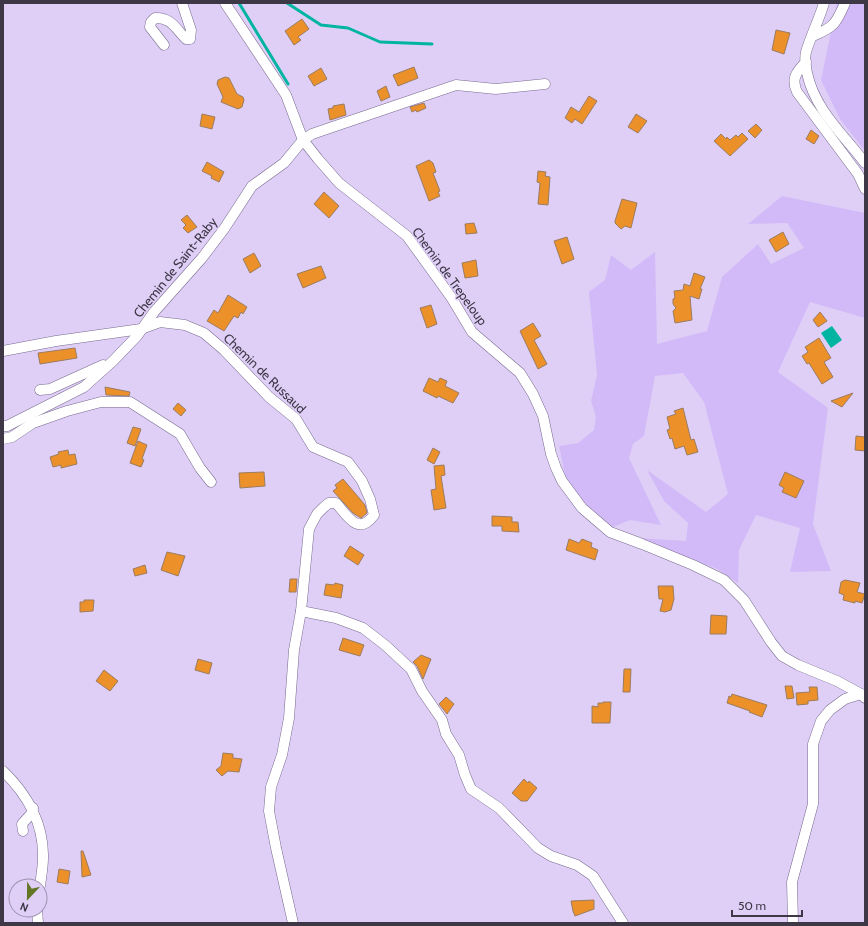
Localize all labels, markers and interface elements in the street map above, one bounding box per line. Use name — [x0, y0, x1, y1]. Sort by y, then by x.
street label: Chemin de Saint-Raby — [130, 213, 221, 320]
street label: Chemin de Trepeloup — [409, 224, 491, 328]
street label: Chemin de Russaud — [220, 330, 310, 416]
north arrow — [8, 878, 48, 918]
scale bar — [732, 892, 802, 918]
text: 50 m — [738, 898, 766, 913]
text: N — [18, 899, 30, 915]

